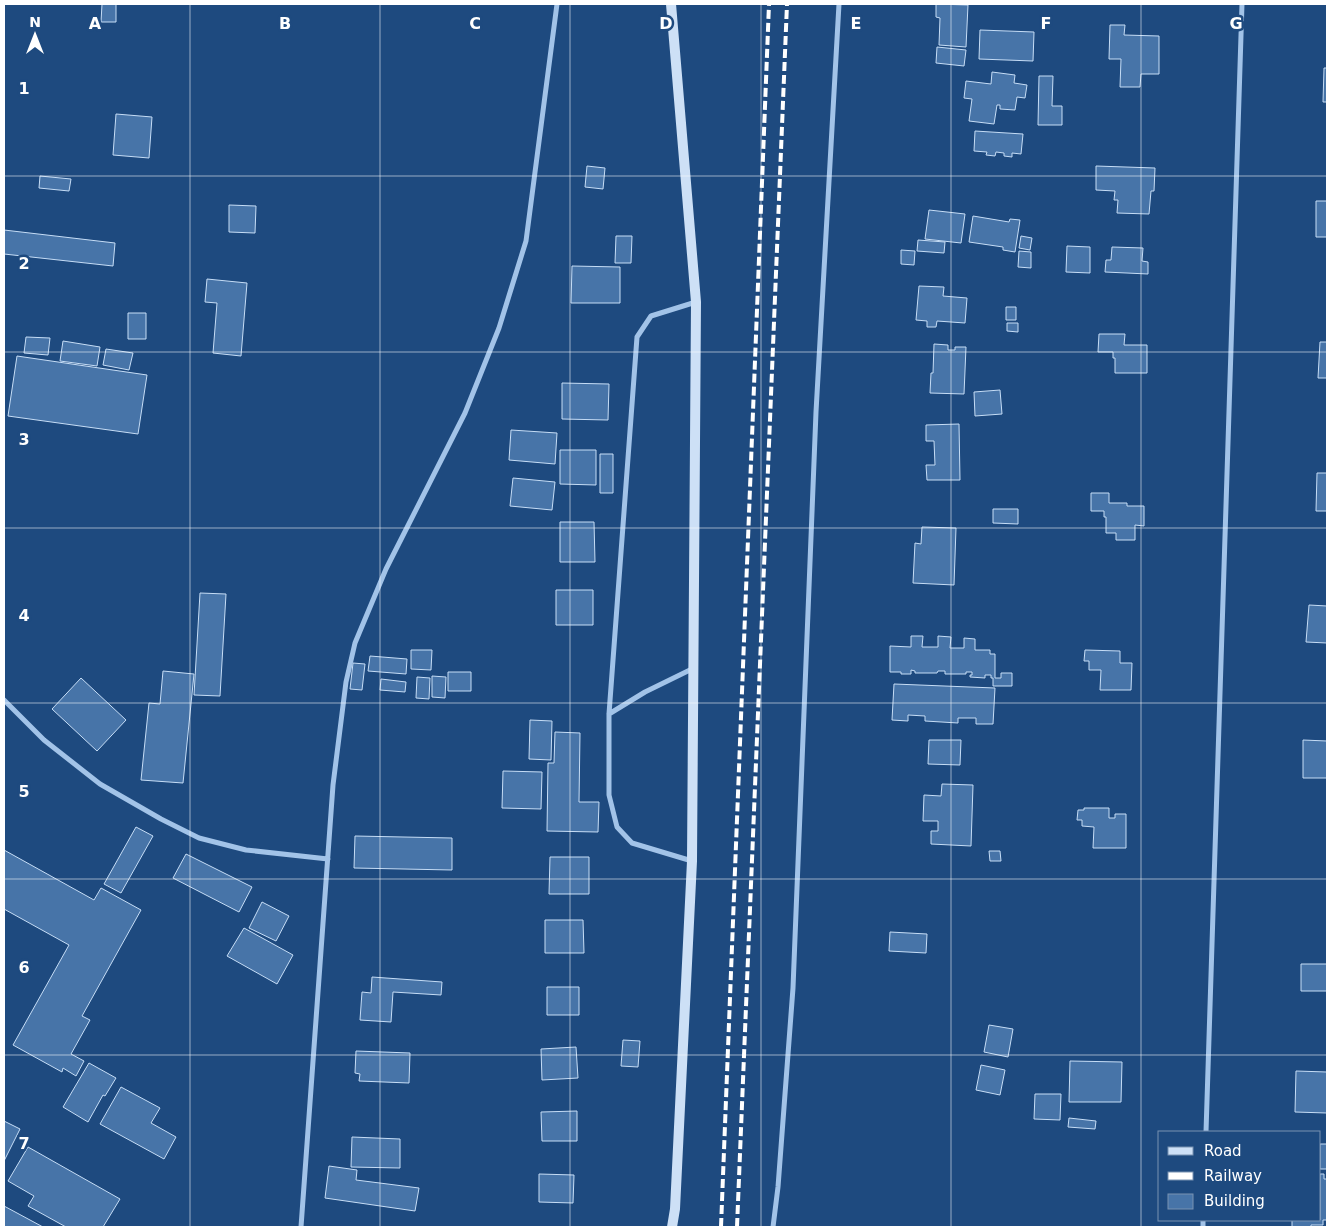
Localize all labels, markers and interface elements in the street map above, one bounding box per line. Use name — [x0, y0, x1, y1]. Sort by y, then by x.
north arrow — [10, 10, 60, 60]
text: N — [29, 14, 41, 30]
text: A — [89, 14, 102, 33]
text: B — [279, 14, 291, 33]
text: C — [469, 14, 481, 33]
text: D — [659, 14, 673, 33]
text: E — [851, 14, 861, 33]
text: F — [1041, 14, 1051, 33]
text: G — [1229, 14, 1243, 33]
text: 1 — [18, 79, 30, 98]
text: 2 — [18, 254, 30, 273]
text: 3 — [18, 430, 30, 449]
text: 4 — [18, 606, 30, 625]
text: 5 — [18, 782, 30, 801]
text: 6 — [18, 958, 30, 977]
legend — [1158, 1131, 1321, 1221]
text: 7 — [18, 1134, 30, 1153]
text: Road — [1204, 1142, 1242, 1160]
text: Railway — [1204, 1167, 1262, 1185]
text: Building — [1204, 1192, 1265, 1210]

